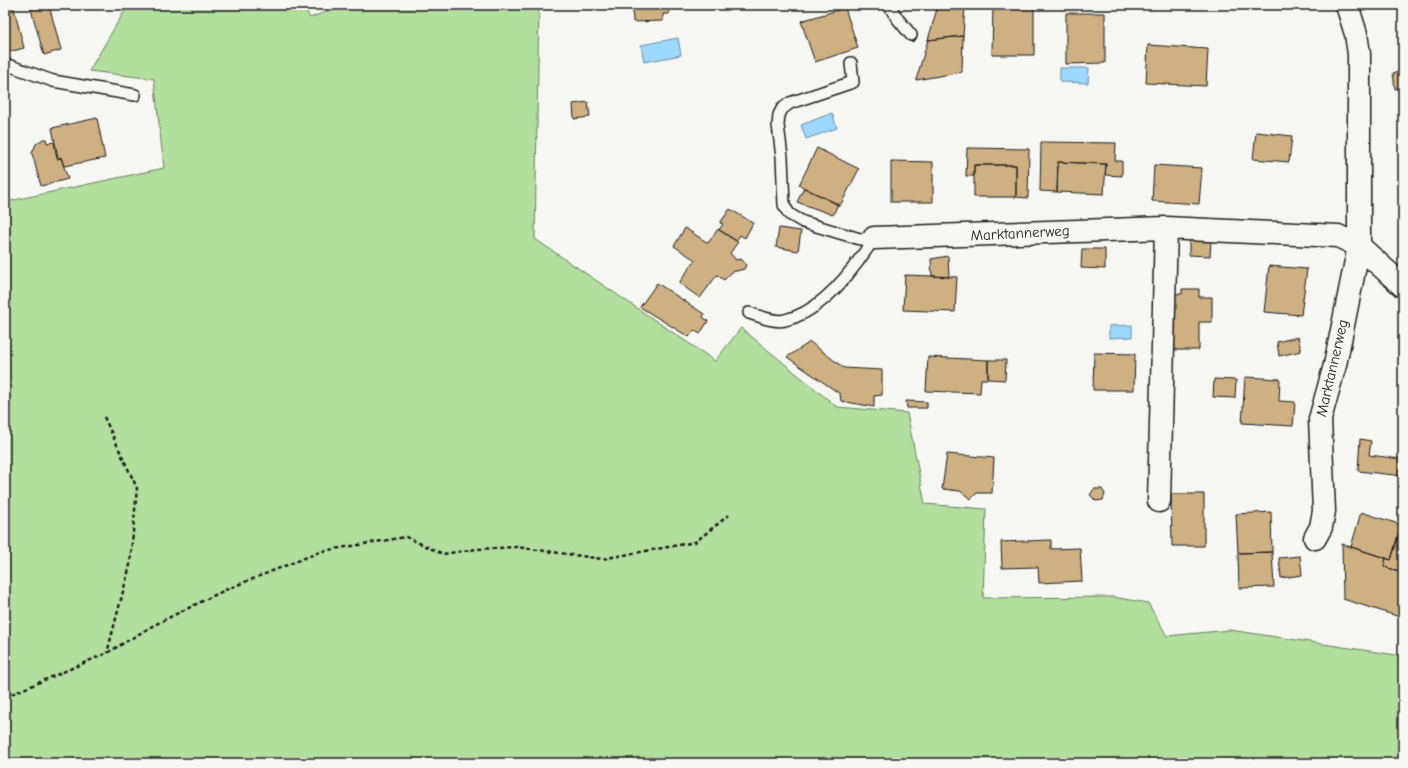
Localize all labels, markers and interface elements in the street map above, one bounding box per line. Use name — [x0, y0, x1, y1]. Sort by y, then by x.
street label: Marktannerweg — [970, 221, 1070, 245]
street label: Marktannerweg — [1312, 318, 1352, 418]

